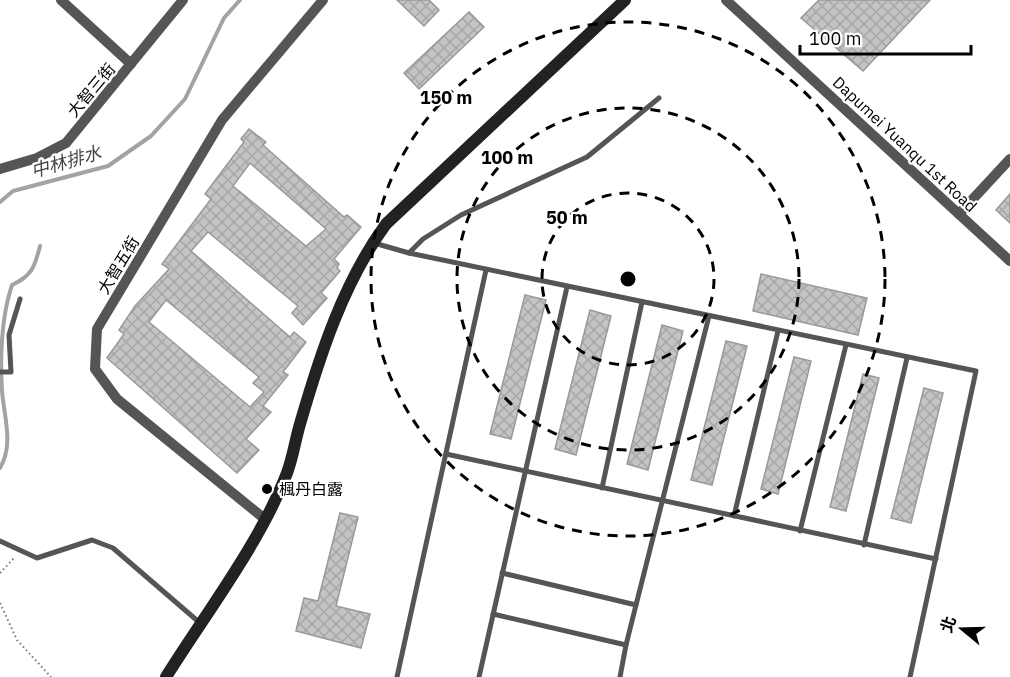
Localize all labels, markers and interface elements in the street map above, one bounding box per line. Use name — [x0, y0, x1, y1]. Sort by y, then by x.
scale bar — [800, 18, 971, 56]
text: 100 m — [809, 27, 861, 50]
street label: 大智三街 — [63, 59, 119, 121]
street label: Dapumei Yuanqu 1st Road — [829, 72, 981, 216]
text: 150 m — [420, 86, 472, 109]
water label: 中林排水 — [28, 140, 105, 182]
text: 100 m — [481, 146, 533, 169]
text: 50 m — [546, 206, 588, 229]
street label: 大智五街 — [93, 232, 143, 298]
centre of rings — [618, 269, 638, 289]
place label: 楓丹白露 — [279, 479, 343, 499]
marker: 楓丹白露 — [260, 482, 274, 496]
north arrow — [932, 599, 992, 659]
text: 北 — [936, 613, 960, 635]

